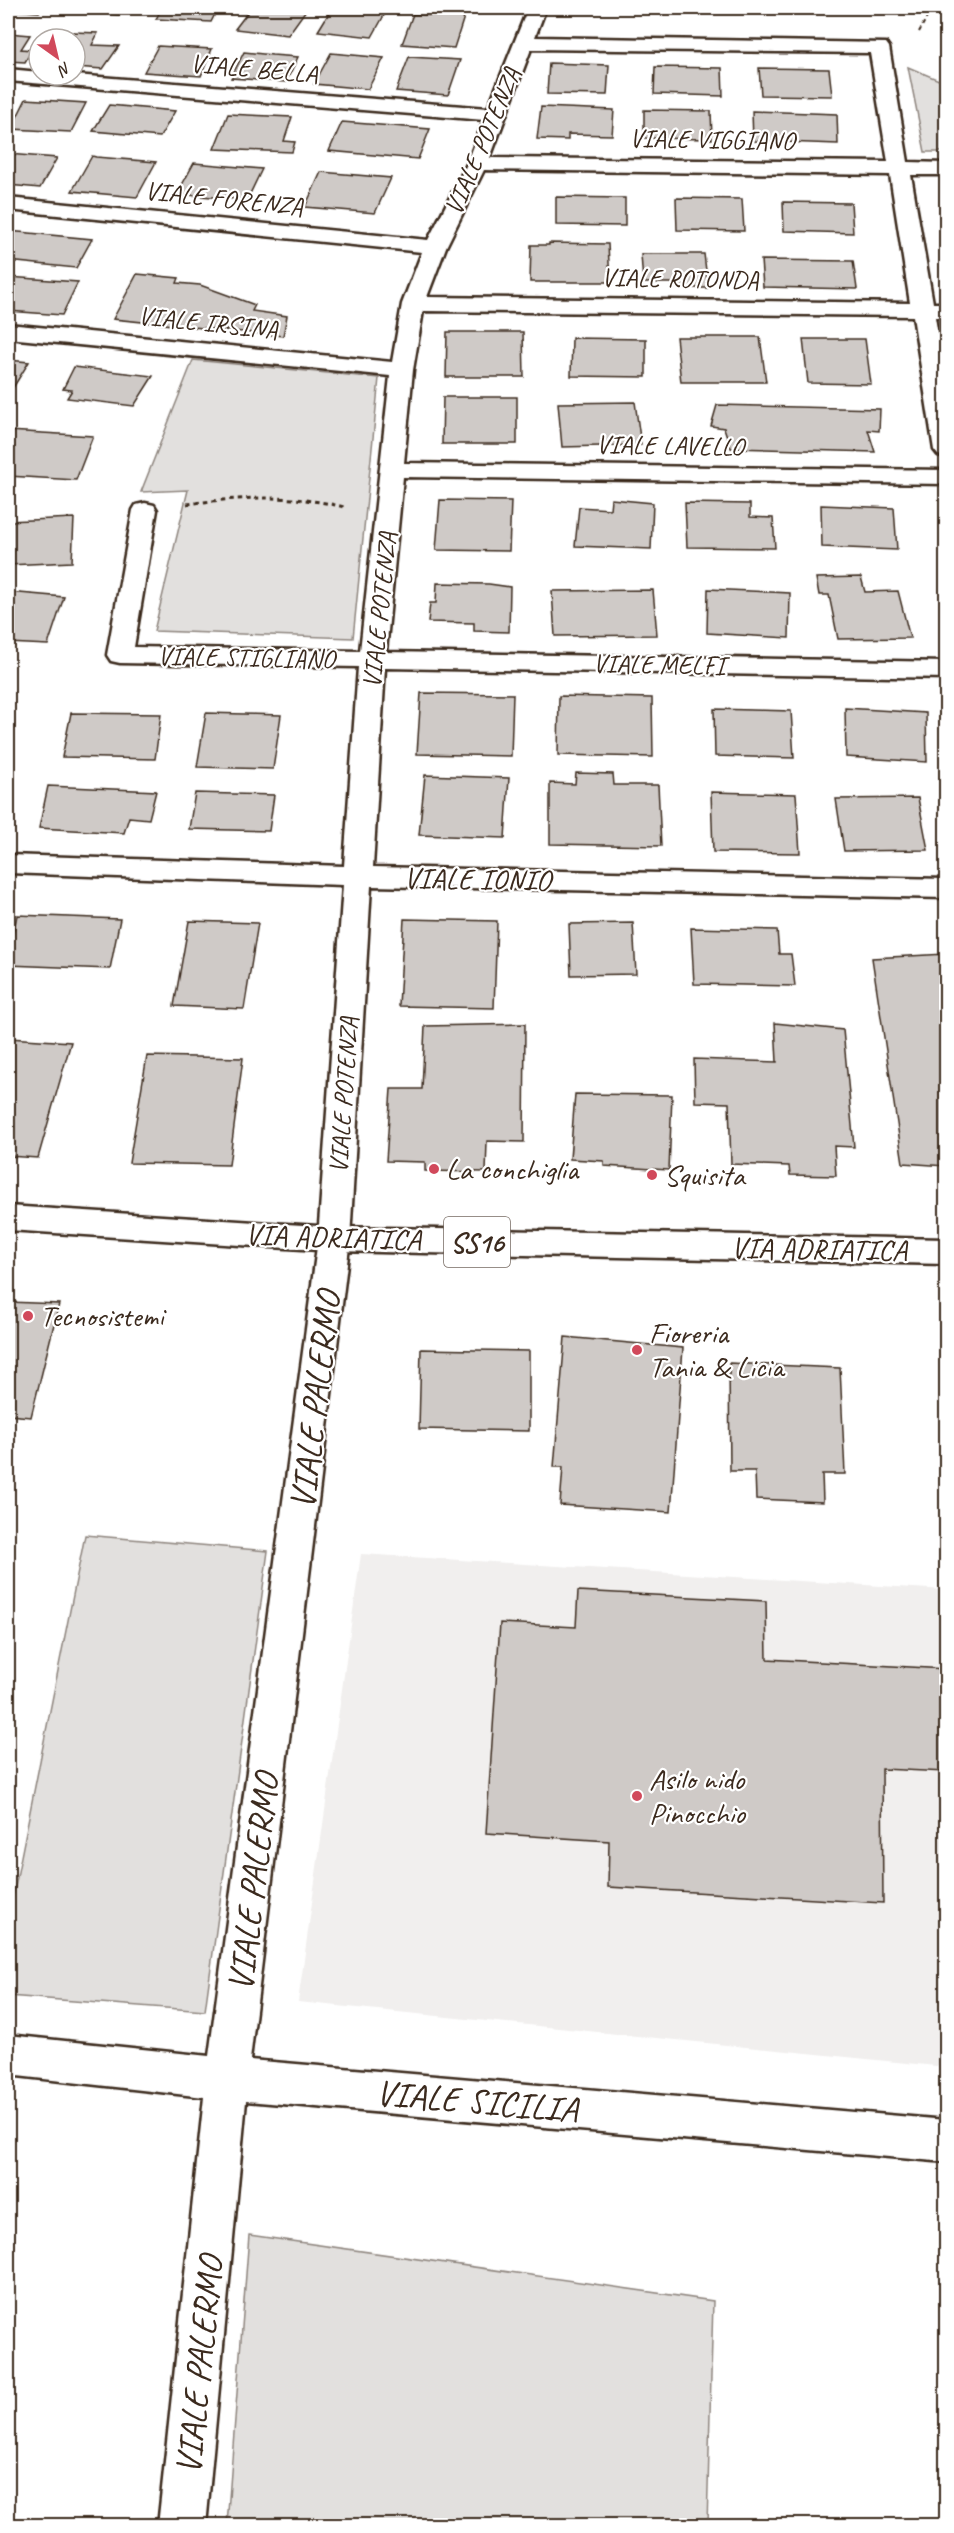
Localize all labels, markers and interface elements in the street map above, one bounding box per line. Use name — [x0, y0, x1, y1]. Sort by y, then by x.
north arrow — [27, 27, 87, 87]
street label: VIALE BELLA — [189, 47, 320, 91]
text: N — [53, 58, 75, 81]
street label: VIALE POTENZA — [437, 62, 529, 220]
street label: VIALE VIGGIANO — [629, 122, 798, 157]
street label: VIALE FORENZA — [143, 174, 306, 223]
street label: VIALE ROTONDA — [601, 261, 760, 296]
street label: VIALE IRSINA — [137, 299, 280, 346]
street label: VIALE LAVELLO — [596, 428, 747, 463]
street label: VIALE POTENZA — [355, 530, 404, 690]
street label: VIALE STIGLIANO — [157, 639, 338, 676]
street label: VIALE MELFI — [593, 647, 731, 682]
street label: VIALE IONIO — [403, 859, 554, 899]
street label: VIALE POTENZA — [322, 1015, 365, 1174]
place label: La conchiglia — [446, 1150, 580, 1188]
place label: Squisita — [664, 1156, 746, 1194]
marker: La conchiglia — [427, 1162, 441, 1176]
marker: Squisita — [645, 1168, 659, 1182]
street label: VIA ADRIATICA — [244, 1215, 424, 1259]
road number: SS16 — [444, 1217, 510, 1267]
street label: VIA ADRIATICA — [731, 1228, 909, 1270]
street label: VIALE PALERMO — [279, 1285, 352, 1512]
place label: Tecnosistemi — [40, 1297, 167, 1335]
marker: Tecnosistemi — [21, 1309, 35, 1323]
place label: Fioreria Tania & Licia — [649, 1314, 786, 1386]
marker: Fioreria Tania & Licia — [630, 1343, 644, 1357]
place label: Asilo nido Pinocchio — [649, 1760, 746, 1832]
street label: VIALE PALERMO — [217, 1767, 290, 1994]
marker: Asilo nido Pinocchio — [630, 1789, 644, 1803]
street label: VIALE SICILIA — [374, 2069, 582, 2133]
street label: VIALE PALERMO — [165, 2250, 234, 2476]

